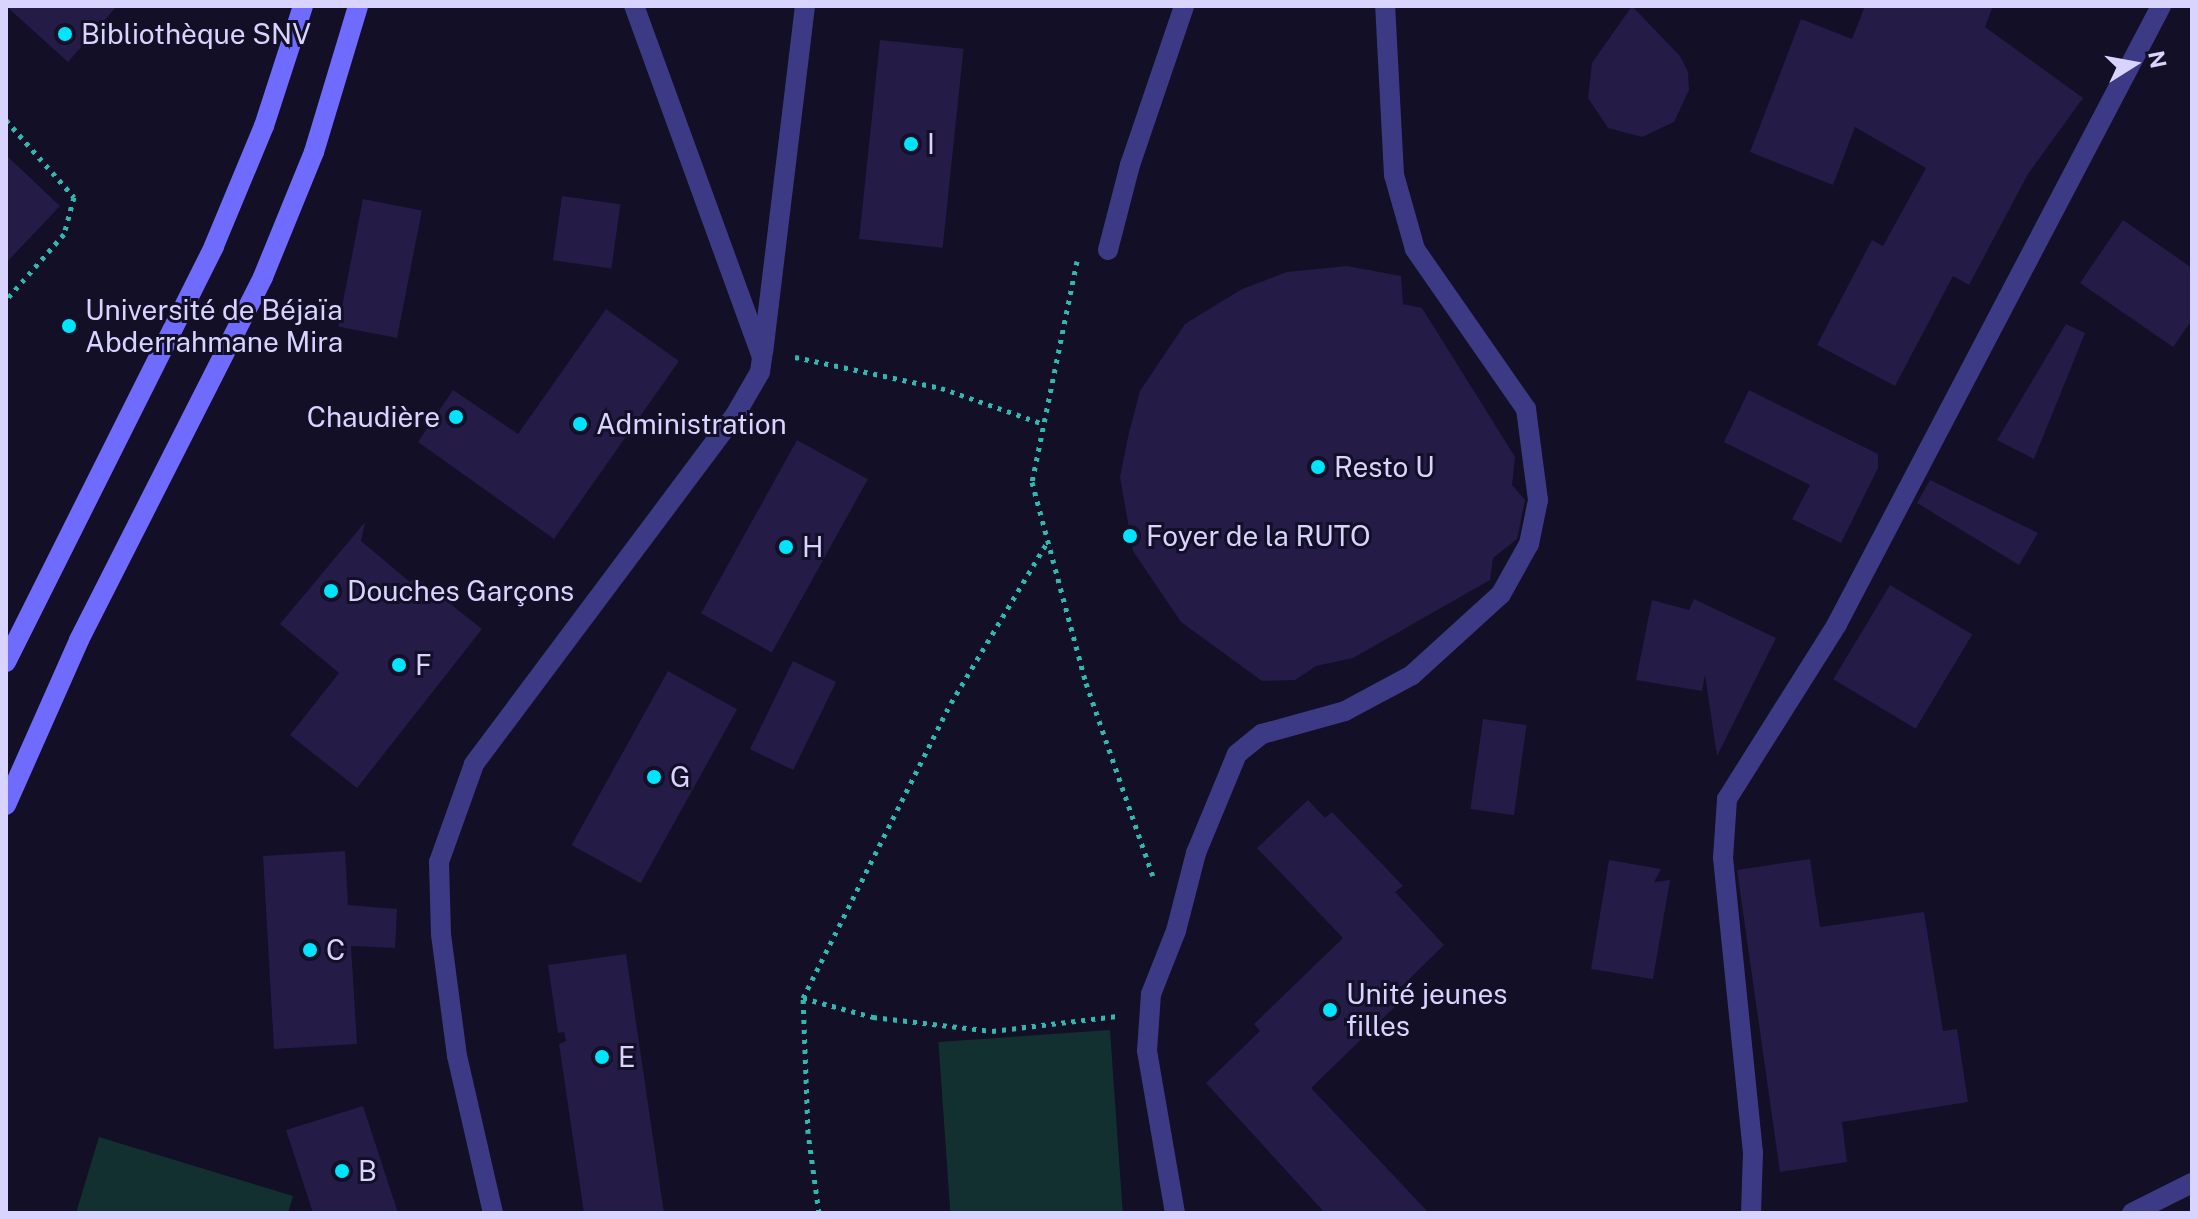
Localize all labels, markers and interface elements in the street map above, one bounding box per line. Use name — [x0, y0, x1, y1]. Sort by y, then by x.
place label: Bibliothèque SNV — [81, 17, 311, 51]
north arrow — [2094, 24, 2174, 104]
marker: Bibliothèque SNV — [56, 25, 74, 43]
text: N — [2143, 48, 2172, 70]
place label: I — [927, 127, 935, 161]
marker: I — [902, 135, 920, 153]
place label: Université de Béjaïa Abderrahmane Mira — [85, 293, 343, 359]
marker: Université de Béjaïa Abderrahmane Mira — [60, 317, 78, 335]
place label: Chaudière — [307, 400, 440, 434]
place label: Administration — [596, 407, 787, 441]
marker: Chaudière — [447, 408, 465, 426]
marker: Administration — [571, 415, 589, 433]
place label: Resto U — [1334, 450, 1435, 484]
marker: Resto U — [1309, 458, 1327, 476]
place label: Foyer de la RUTO — [1146, 519, 1371, 553]
marker: Foyer de la RUTO — [1121, 527, 1139, 545]
place label: H — [802, 530, 823, 564]
marker: H — [777, 538, 795, 556]
place label: Douches Garçons — [347, 574, 574, 608]
marker: Douches Garçons — [322, 582, 340, 600]
place label: F — [415, 648, 432, 682]
marker: F — [390, 656, 408, 674]
place label: G — [670, 760, 691, 794]
marker: G — [645, 768, 663, 786]
place label: C — [326, 933, 345, 967]
marker: C — [301, 941, 319, 959]
place label: Unité jeunes filles — [1346, 977, 1508, 1043]
marker: Unité jeunes filles — [1321, 1001, 1339, 1019]
place label: E — [618, 1040, 635, 1074]
marker: E — [593, 1048, 611, 1066]
place label: B — [358, 1154, 377, 1188]
marker: B — [333, 1162, 351, 1180]

